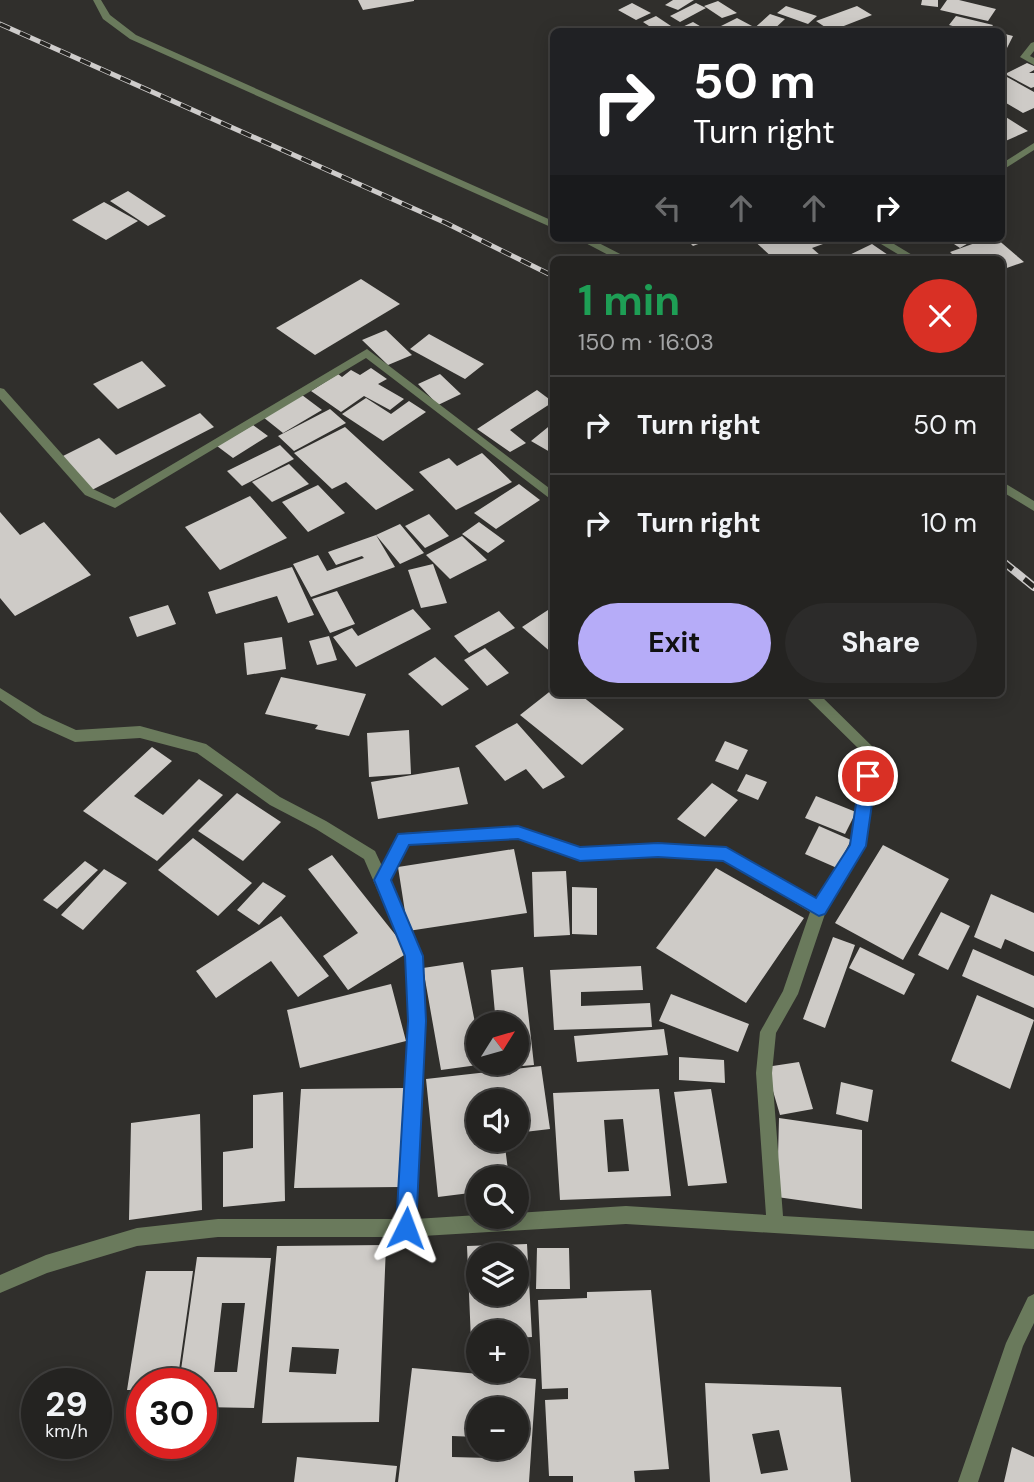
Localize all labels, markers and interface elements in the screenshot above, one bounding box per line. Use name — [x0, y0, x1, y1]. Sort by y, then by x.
text: 50 m — [693, 49, 816, 113]
icon: right — [578, 56, 669, 147]
text: Turn right — [693, 111, 835, 153]
icon: left — [649, 189, 687, 227]
icon: ahead — [722, 189, 760, 227]
icon: ahead — [795, 189, 833, 227]
icon: right — [868, 189, 906, 227]
text: 1 min — [578, 273, 680, 328]
button: close — [903, 279, 977, 353]
text: 150 m · 16:03 — [578, 327, 714, 357]
icon: right — [578, 406, 616, 444]
text: Turn right — [637, 408, 761, 442]
text: 50 m — [913, 408, 977, 442]
icon: right — [578, 504, 616, 542]
text: Turn right — [637, 506, 761, 540]
text: 10 m — [921, 506, 977, 540]
button: Exit — [578, 603, 771, 683]
button: Share — [785, 603, 977, 683]
pin — [838, 746, 898, 806]
icon: arrive — [849, 757, 887, 795]
north arrow — [466, 1012, 528, 1074]
map controls — [466, 1012, 529, 1460]
button: sound — [466, 1089, 529, 1152]
button: search — [466, 1166, 529, 1229]
position arrow — [369, 1191, 443, 1265]
button: layers — [466, 1243, 529, 1306]
button: + — [466, 1320, 529, 1383]
speed limit sign: 30 — [126, 1368, 217, 1459]
text: 29 — [45, 1381, 88, 1427]
button: − — [466, 1397, 529, 1460]
text: km/h — [45, 1419, 88, 1443]

